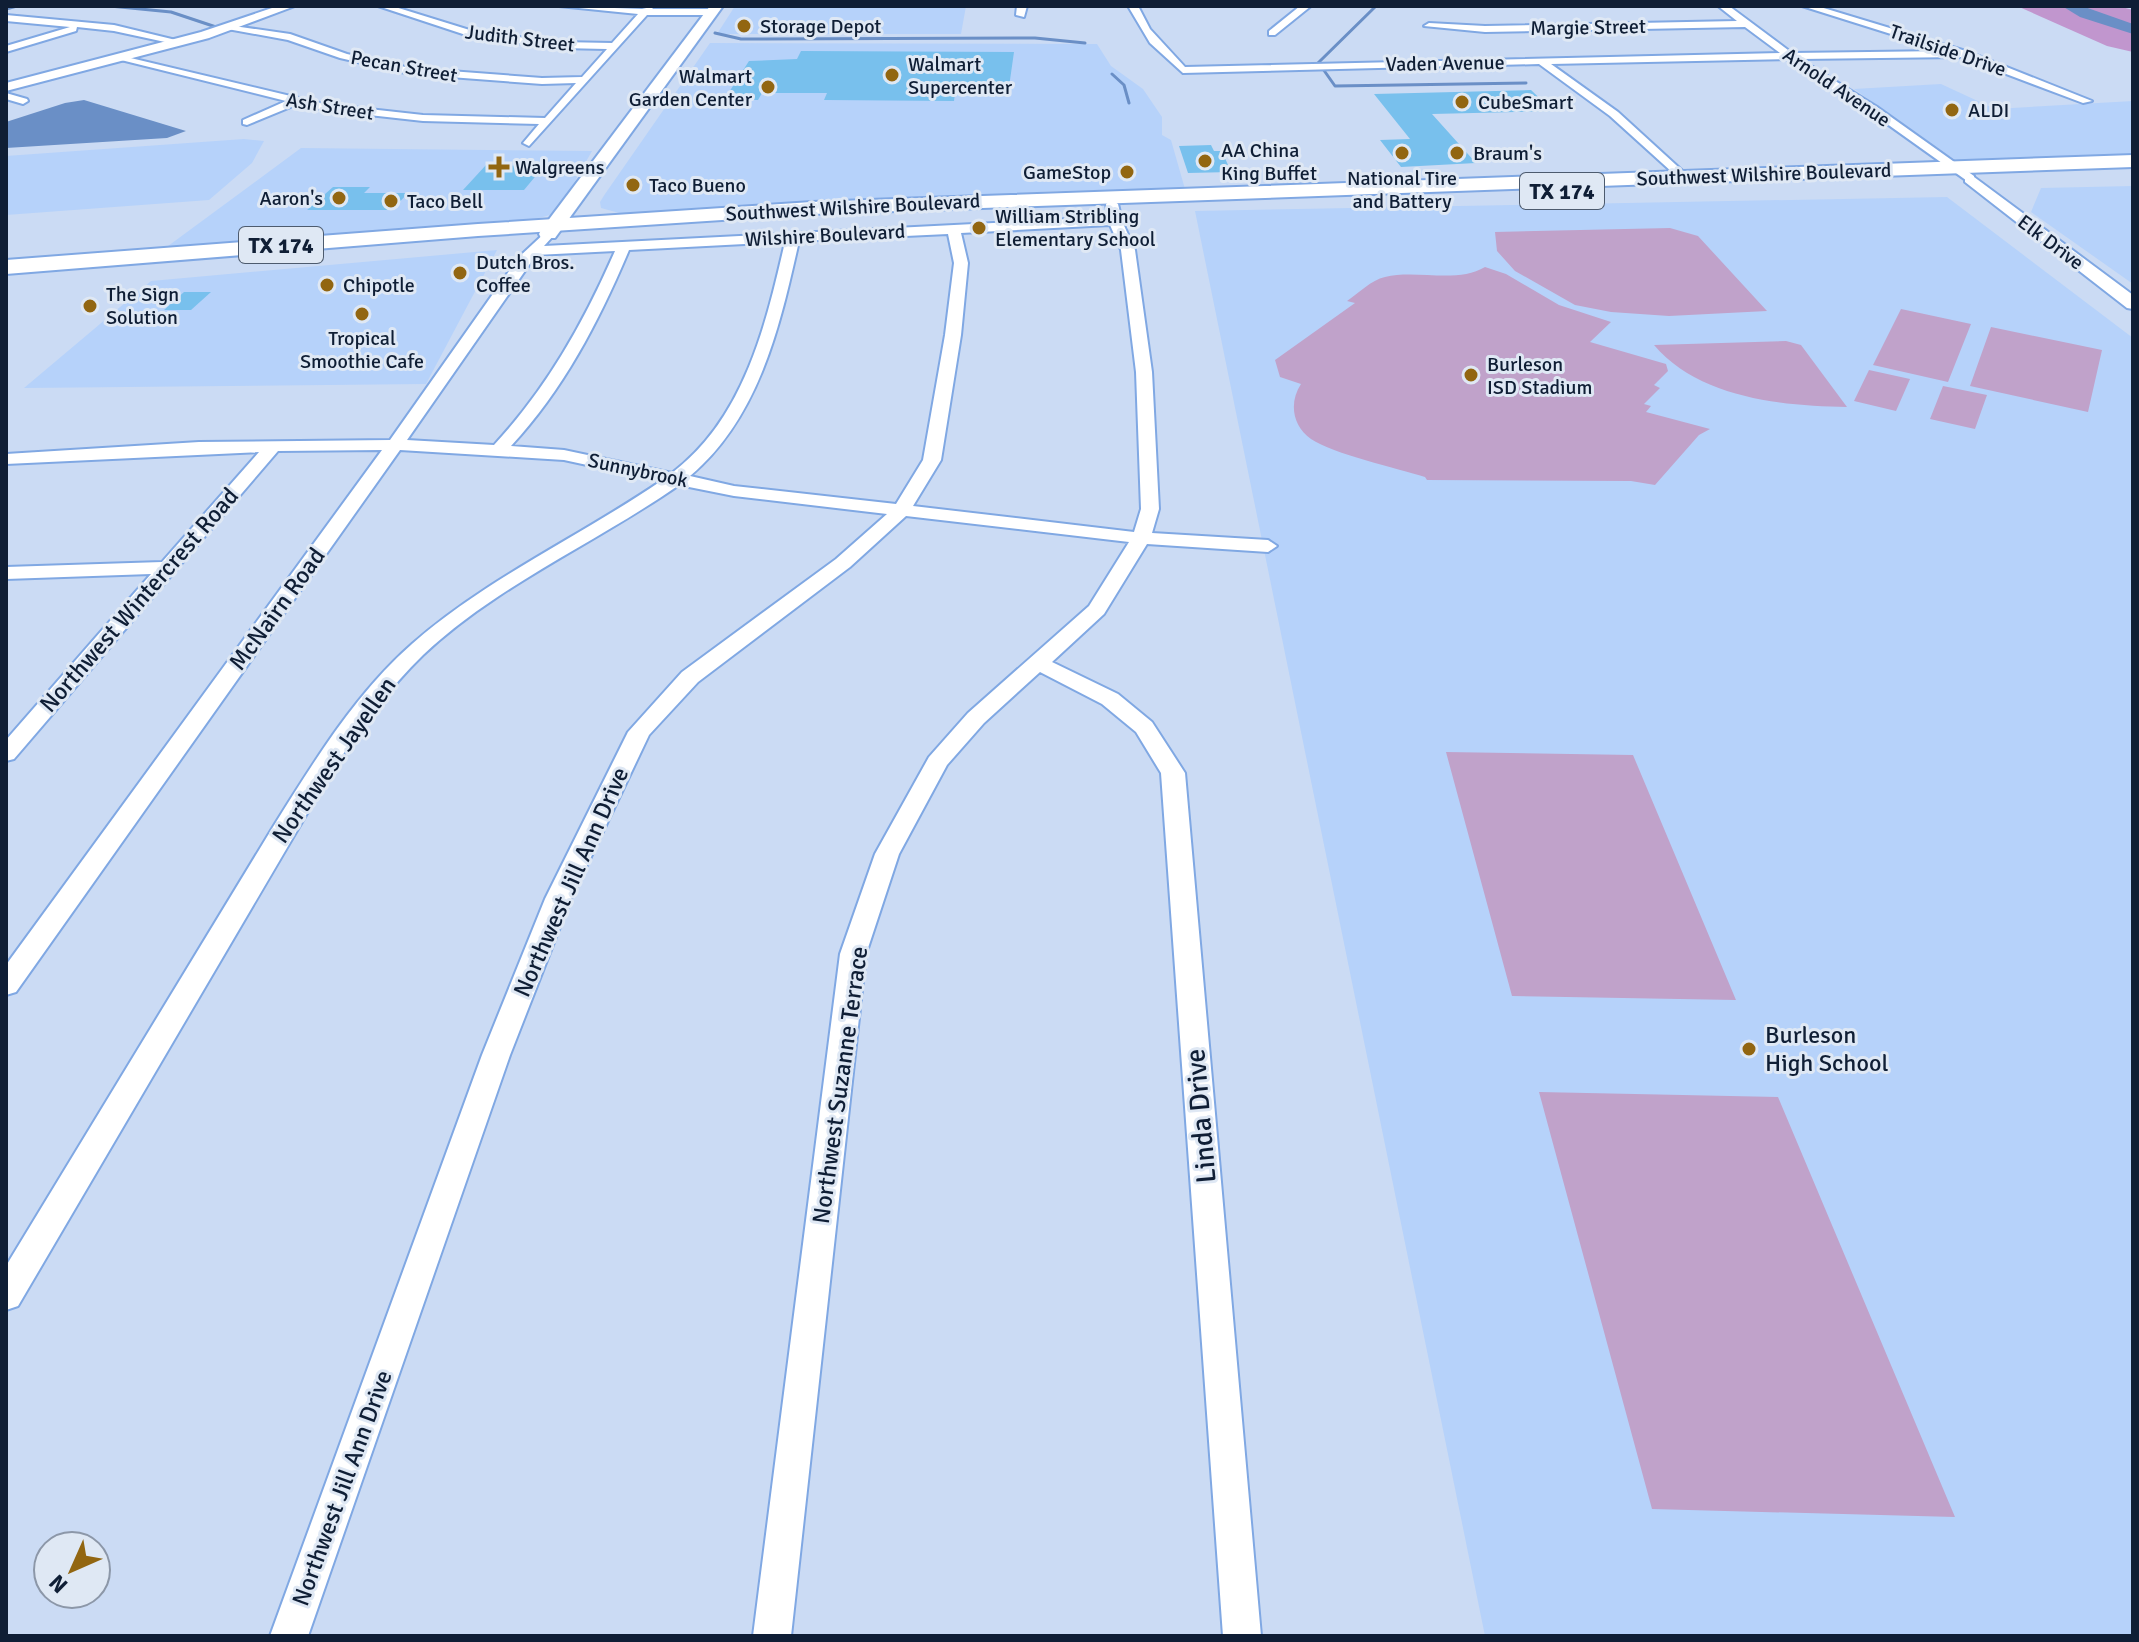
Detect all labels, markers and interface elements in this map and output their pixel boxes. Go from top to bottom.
place label: Storage Depot [760,14,881,39]
street label: Margie Street [1530,14,1646,41]
marker: Storage Depot [735,17,753,35]
street label: Judith Street [464,19,576,58]
street label: Trailside Drive [1886,19,2009,82]
street label: Arnold Avenue [1778,42,1895,133]
street label: Pecan Street [349,45,459,88]
street label: Vaden Avenue [1385,50,1505,77]
place label: Walmart Supercenter [908,52,1013,100]
place label: Walmart Garden Center [629,64,753,112]
marker: Walmart Supercenter [883,66,901,84]
marker: Walmart Garden Center [759,78,777,96]
street label: Ash Street [284,87,376,126]
place label: CubeSmart [1478,90,1573,115]
marker: CubeSmart [1453,93,1471,111]
place label: ALDI [1968,98,2009,123]
marker: ALDI [1943,101,1961,119]
place label: AA China King Buffet [1221,138,1317,186]
place label: Braum's [1473,141,1542,166]
marker: National Tire and Battery [1393,144,1411,162]
marker: Braum's [1448,144,1466,162]
marker: AA China King Buffet [1196,152,1214,170]
place label: Walgreens [515,155,605,180]
marker: Walgreens [490,158,508,176]
street label: Southwest Wilshire Boulevard [1636,158,1892,191]
place label: GameStop [1023,160,1111,185]
marker: GameStop [1118,163,1136,181]
place label: National Tire and Battery [1347,166,1457,214]
place label: Taco Bueno [649,173,746,198]
road number: TX 174 [1520,173,1604,209]
marker: Taco Bueno [624,176,642,194]
place label: Aaron's [259,186,323,211]
street label: Southwest Wilshire Boulevard [725,188,981,227]
marker: Aaron's [330,189,348,207]
place label: Taco Bell [407,189,483,214]
marker: Taco Bell [382,192,400,210]
place label: William Stribling Elementary School [995,204,1156,252]
street label: Elk Drive [2013,209,2089,275]
street label: Wilshire Boulevard [744,219,906,252]
marker: William Stribling Elementary School [970,219,988,237]
road number: TX 174 [239,227,323,263]
place label: Dutch Bros. Coffee [476,250,575,298]
marker: Dutch Bros. Coffee [451,264,469,282]
place label: Chipotle [343,273,415,298]
marker: Chipotle [318,276,336,294]
place label: The Sign Solution [106,282,179,330]
marker: The Sign Solution [81,297,99,315]
marker: Tropical Smoothie Cafe [353,305,371,323]
place label: Tropical Smoothie Cafe [300,326,424,374]
place label: Burleson ISD Stadium [1487,352,1592,400]
marker: Burleson ISD Stadium [1462,366,1480,384]
street label: Sunnybrook [586,448,690,493]
street label: Northwest Wintercrest Road [33,481,245,719]
street label: McNairn Road [222,542,332,676]
street label: Northwest Jayellen [265,671,403,849]
street label: Northwest Jill Ann Drive [507,762,635,1002]
street label: Northwest Suzanne Terrace [806,944,874,1226]
place label: Burleson High School [1765,1020,1888,1078]
marker: Burleson High School [1740,1040,1758,1058]
street label: Linda Drive [1178,1047,1224,1185]
street label: Northwest Jill Ann Drive [285,1366,399,1610]
north arrow [32,1530,112,1610]
text: N [43,1569,73,1599]

